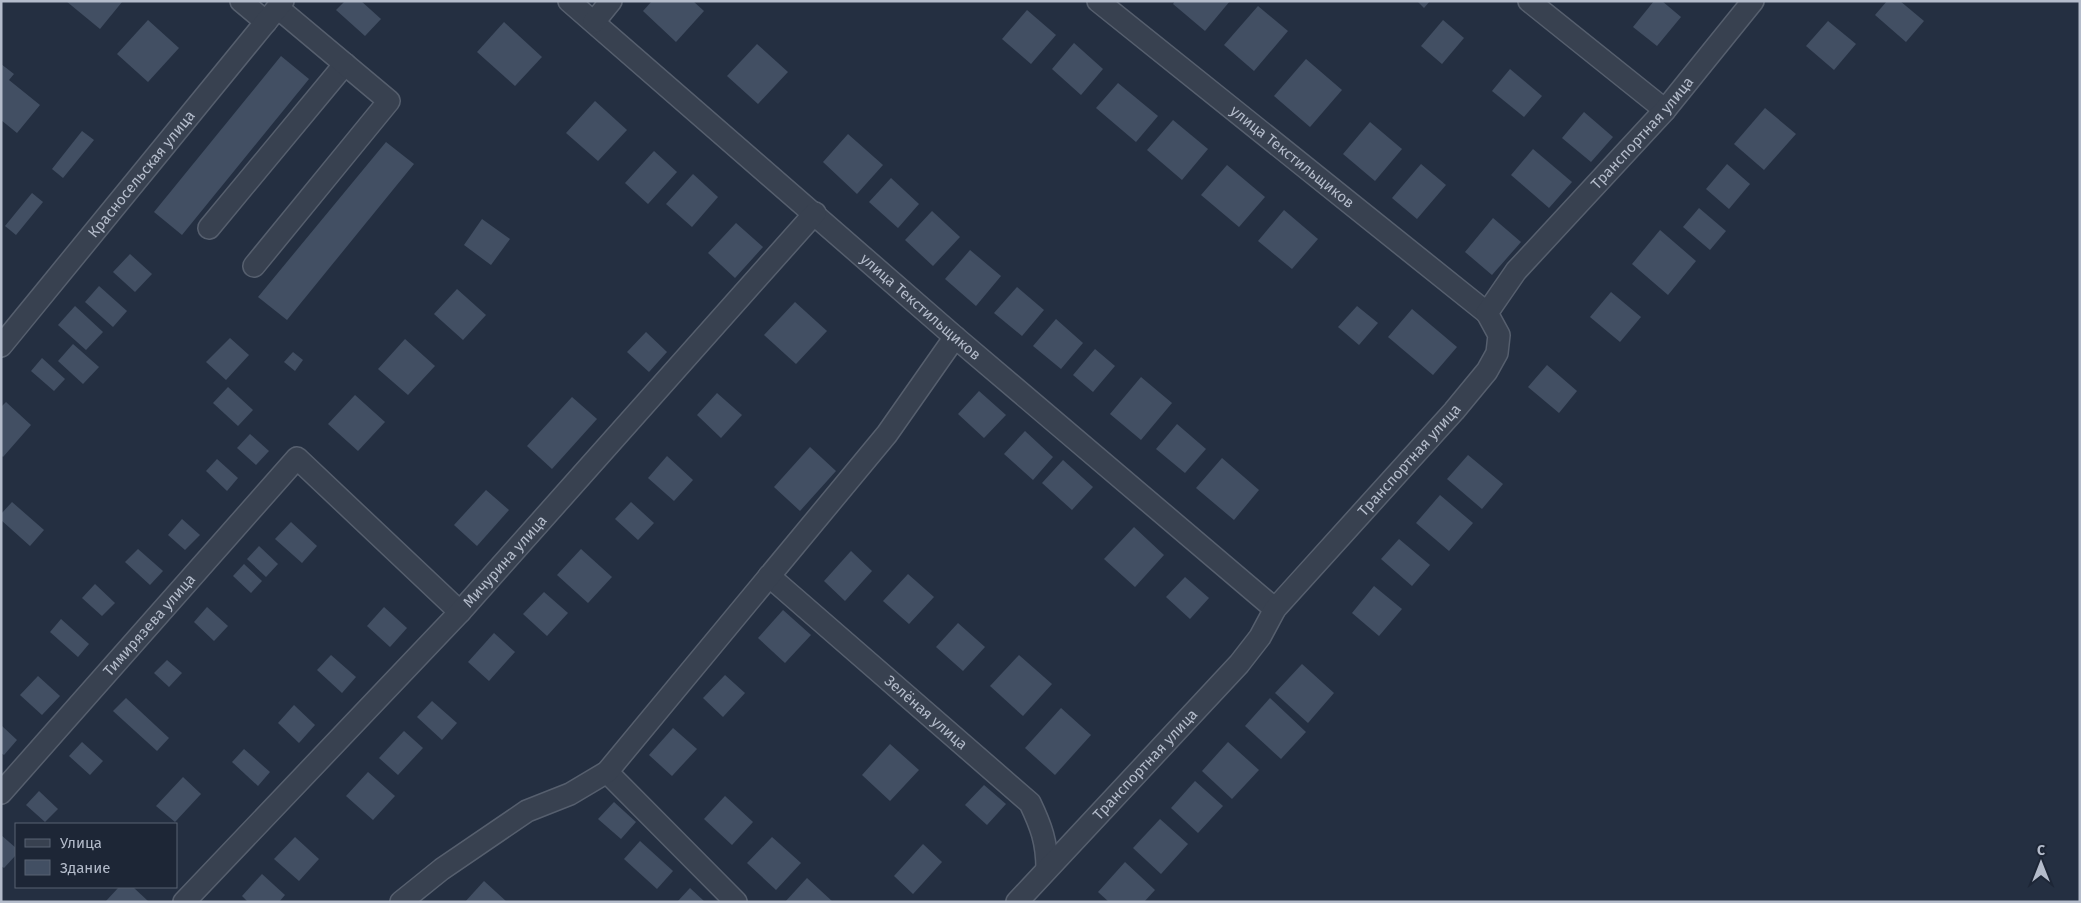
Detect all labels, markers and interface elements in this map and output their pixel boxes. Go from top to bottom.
street label: Транспортная улица [1587,73,1697,193]
street label: улица Текстильщиков [1227,102,1358,212]
street label: Красносельская улица [84,107,199,241]
street label: улица Текстильщиков [857,250,985,364]
street label: Транспортная улица [1354,401,1465,520]
street label: Мичурина улица [459,512,551,611]
street label: Тимирязева улица [99,570,199,680]
street label: Зелёная улица [881,672,971,753]
street label: Транспортная улица [1089,705,1201,824]
legend [15,823,178,888]
text: Улица [60,834,102,852]
north arrow [2016,838,2066,888]
text: С [2037,842,2045,859]
text: Здание [60,859,110,877]

